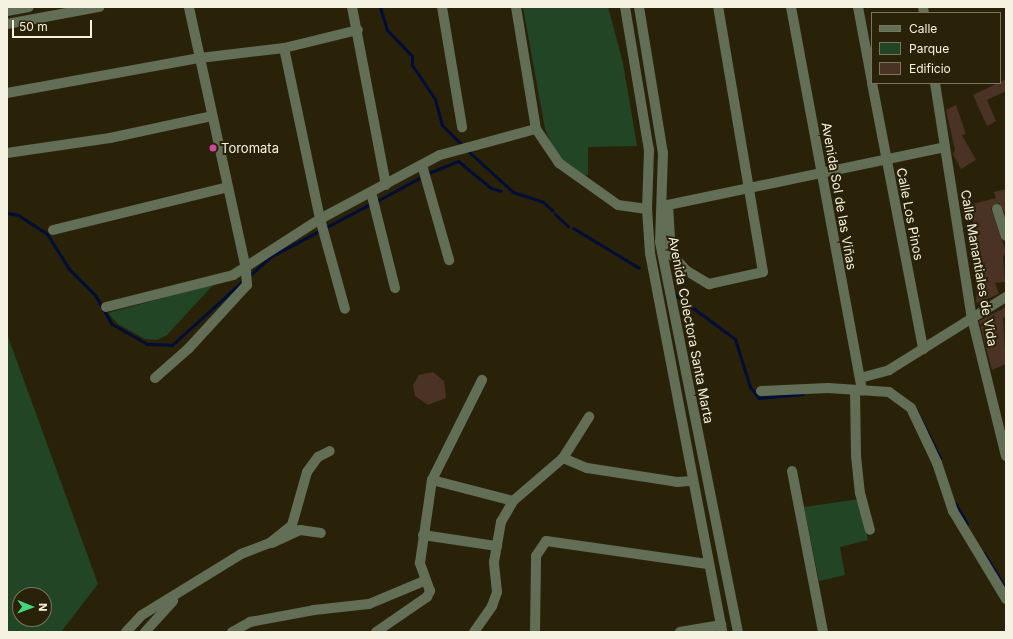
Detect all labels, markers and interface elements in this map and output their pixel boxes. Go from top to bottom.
scale bar [14,12,94,38]
legend [871,12,1001,84]
text: 50 m [19,19,48,34]
text: Calle [909,21,937,36]
text: Parque [909,41,949,56]
text: Edificio [909,61,951,76]
street label: Avenida Sol de las Viñas [818,121,860,271]
place label: Toromata [221,140,279,156]
marker: Toromata [208,143,218,153]
street label: Calle Los Pinos [893,166,927,262]
street label: Calle Manantiales de Vida [958,189,1000,347]
street label: Avenida Colectora Santa Marta [665,235,717,425]
north arrow [12,587,52,627]
text: N [36,603,50,612]

